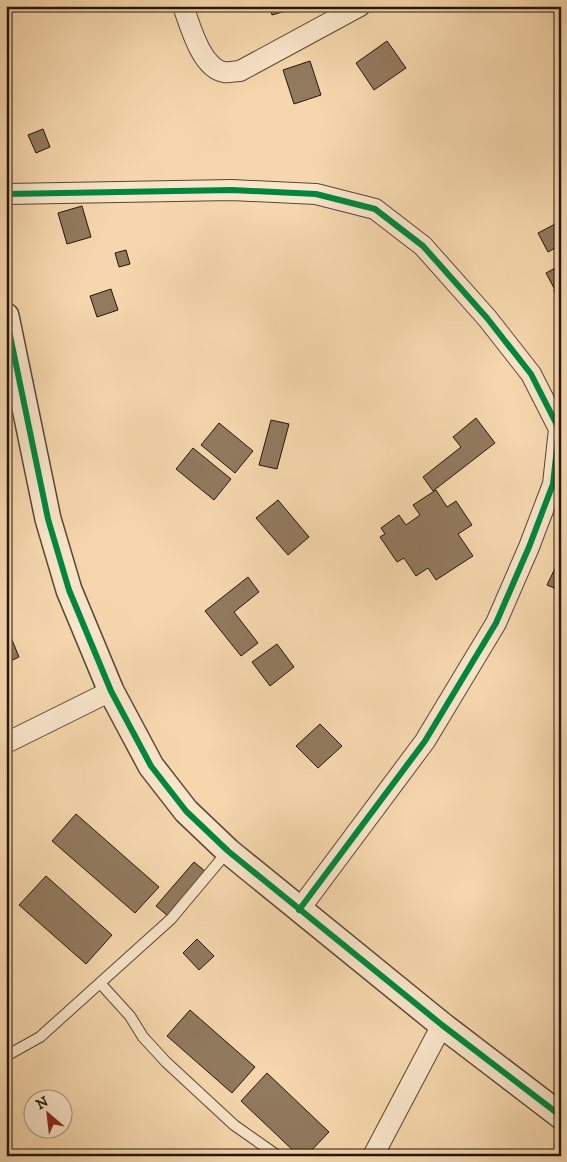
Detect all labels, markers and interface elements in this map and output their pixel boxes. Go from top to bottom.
north arrow [22,1090,72,1140]
text: N [33,1093,52,1114]

